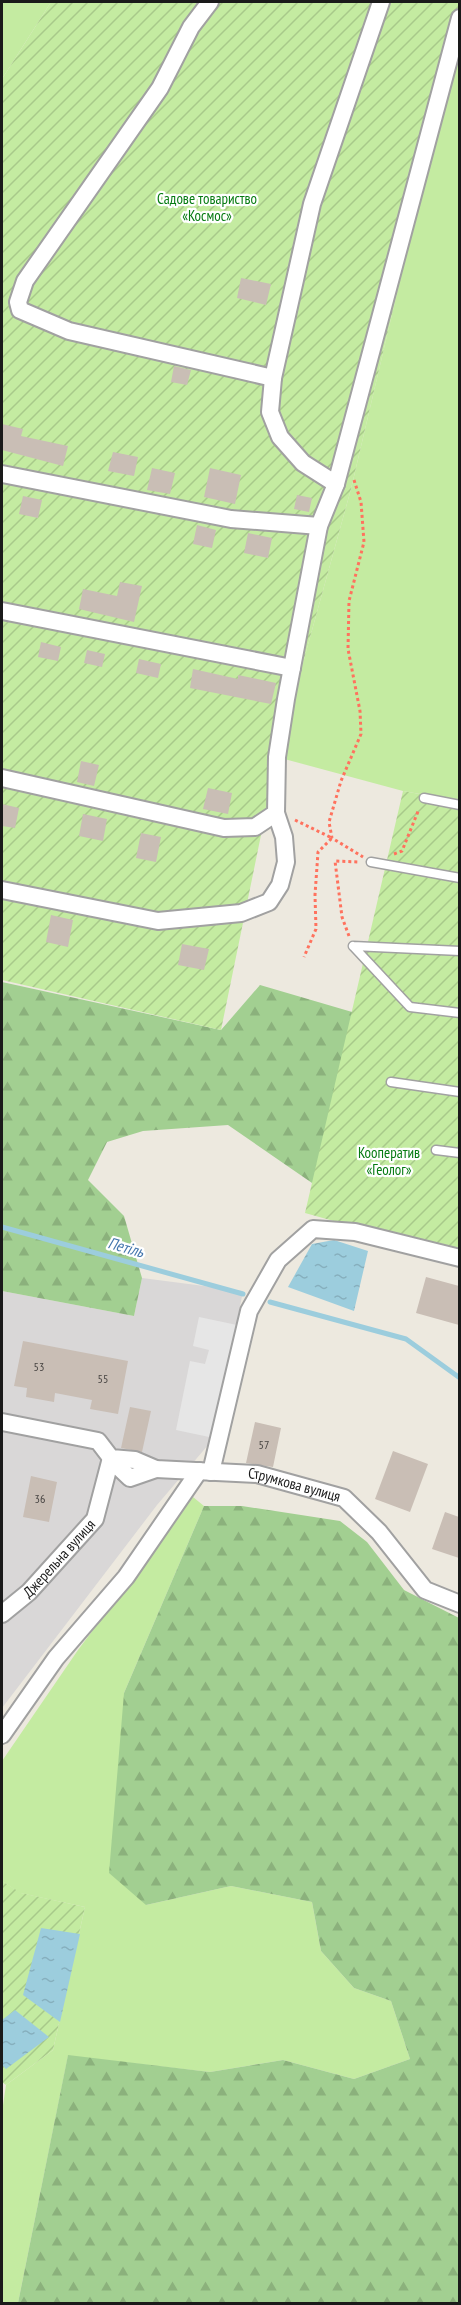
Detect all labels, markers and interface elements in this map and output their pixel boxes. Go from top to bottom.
park label: Садове товариство «Космос» [157,189,257,225]
park label: Кооператив «Геолог» [358,1143,420,1179]
water label: Петіль [106,1232,147,1262]
house number: 53 [34,1359,44,1374]
house number: 55 [98,1371,108,1386]
house number: 57 [259,1437,269,1452]
street label: Струмкова вулиця [248,1464,343,1506]
house number: 36 [35,1491,45,1506]
street label: Джерельна вулиця [19,1515,99,1602]

